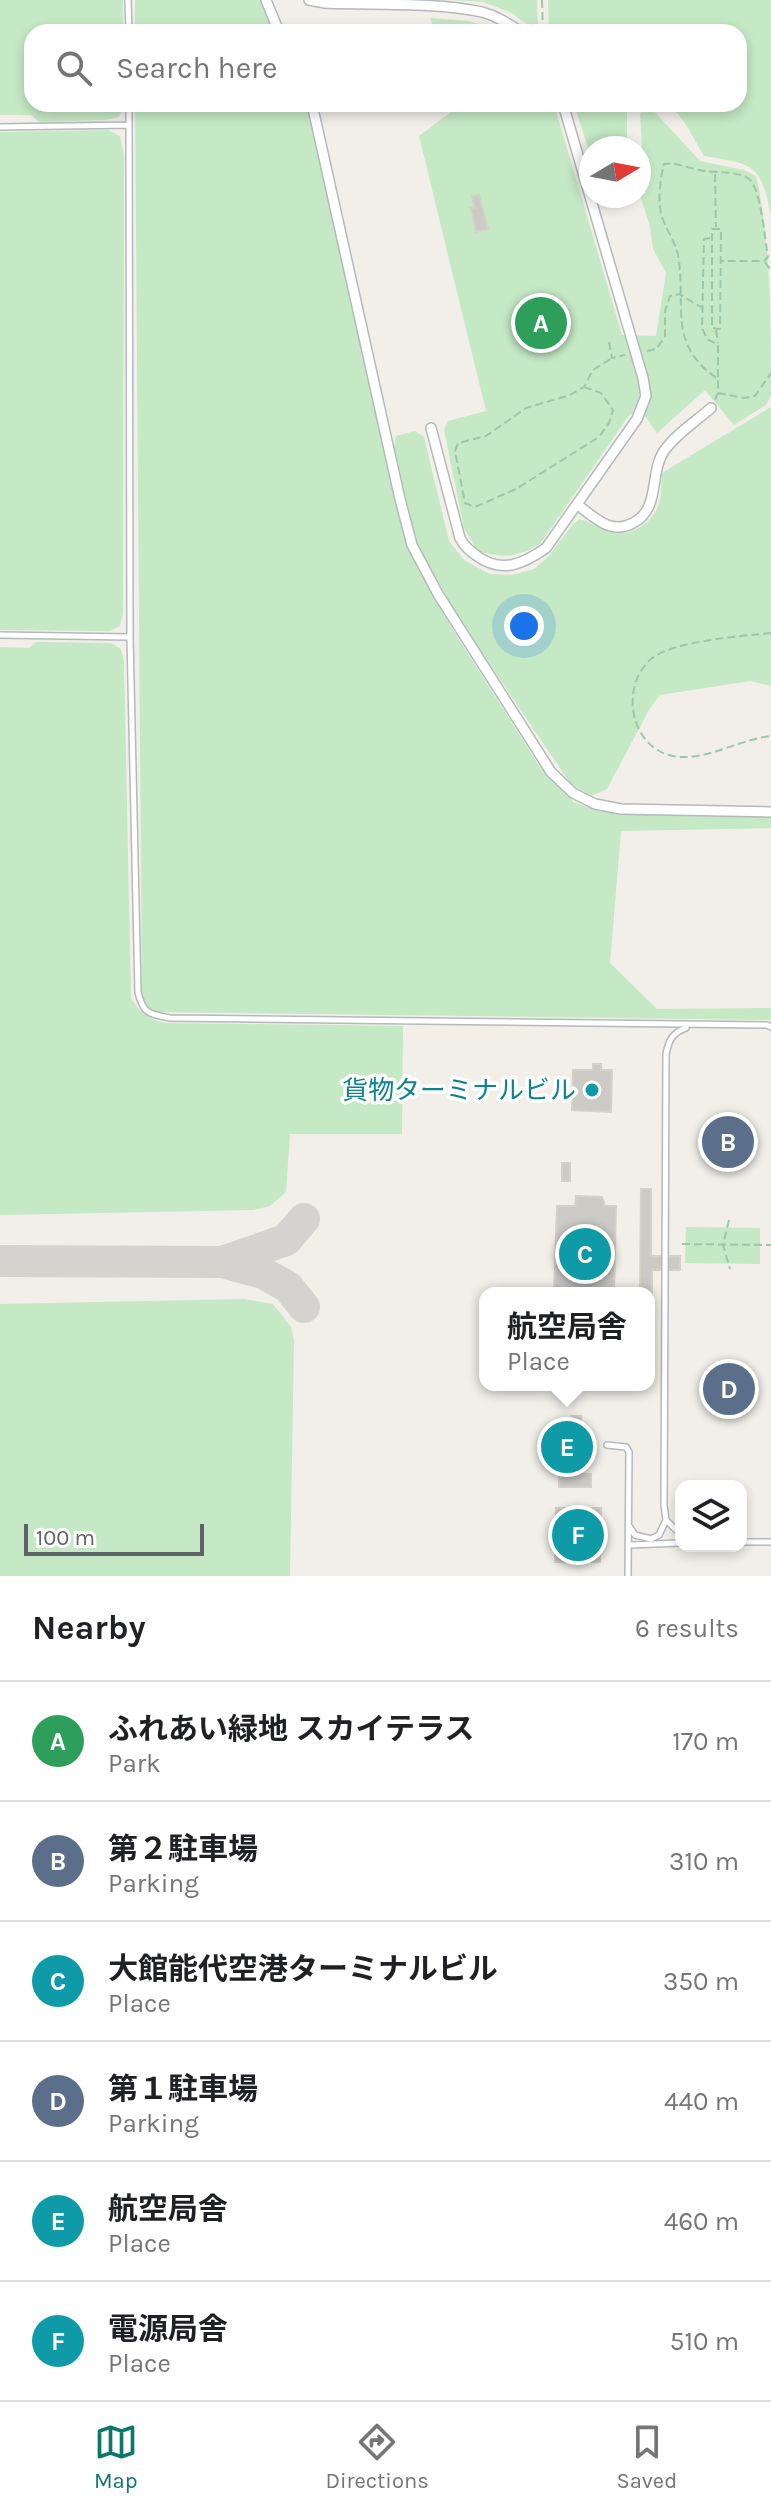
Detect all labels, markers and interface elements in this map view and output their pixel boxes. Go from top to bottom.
search box [24,24,747,112]
icon: search [52,46,96,90]
text: Search here [116,50,277,86]
north arrow [579,136,651,208]
pin: A [515,293,567,353]
your location [504,606,544,646]
place label: 貨物ターミナルビル [342,1075,576,1106]
marker: 貨物ターミナルビル [583,1081,601,1099]
pin: B [702,1112,754,1172]
pin: C [559,1224,611,1284]
popup [479,1287,655,1391]
text: 航空局舎 [507,1309,627,1345]
text: Place [507,1346,570,1377]
pin: D [703,1359,755,1419]
pin: E [541,1417,593,1477]
map controls [675,1480,747,1552]
button: layers [675,1480,747,1552]
pin: F [552,1505,604,1565]
scale bar [24,1520,204,1556]
text: 100 m [36,1525,95,1551]
text: Nearby [32,1608,146,1648]
text: 6 results [635,1613,739,1644]
text: ふれあい緑地 スカイテラス [108,1711,474,1747]
text: A [50,1726,66,1757]
text: 170 m [672,1726,739,1757]
text: Park [108,1748,161,1779]
text: 第２駐車場 [108,1831,258,1867]
text: B [50,1846,66,1877]
text: 310 m [669,1846,739,1877]
text: Parking [108,1868,199,1899]
text: 大館能代空港ターミナルビル [108,1951,498,1987]
text: C [50,1966,66,1997]
text: 350 m [663,1966,739,1997]
text: Place [108,1988,171,2019]
text: 第１駐車場 [108,2071,258,2107]
text: D [49,2086,67,2117]
text: 440 m [664,2086,739,2117]
text: Parking [108,2108,199,2139]
text: 航空局舎 [108,2191,228,2227]
text: E [50,2206,66,2237]
text: 460 m [664,2206,739,2237]
text: Place [108,2228,171,2259]
text: 電源局舎 [108,2311,228,2347]
text: F [51,2326,65,2357]
text: 510 m [670,2326,739,2357]
text: Place [108,2348,171,2379]
tab: Map [94,2420,138,2494]
tab: Directions [325,2420,429,2494]
tab: Saved [616,2420,677,2494]

